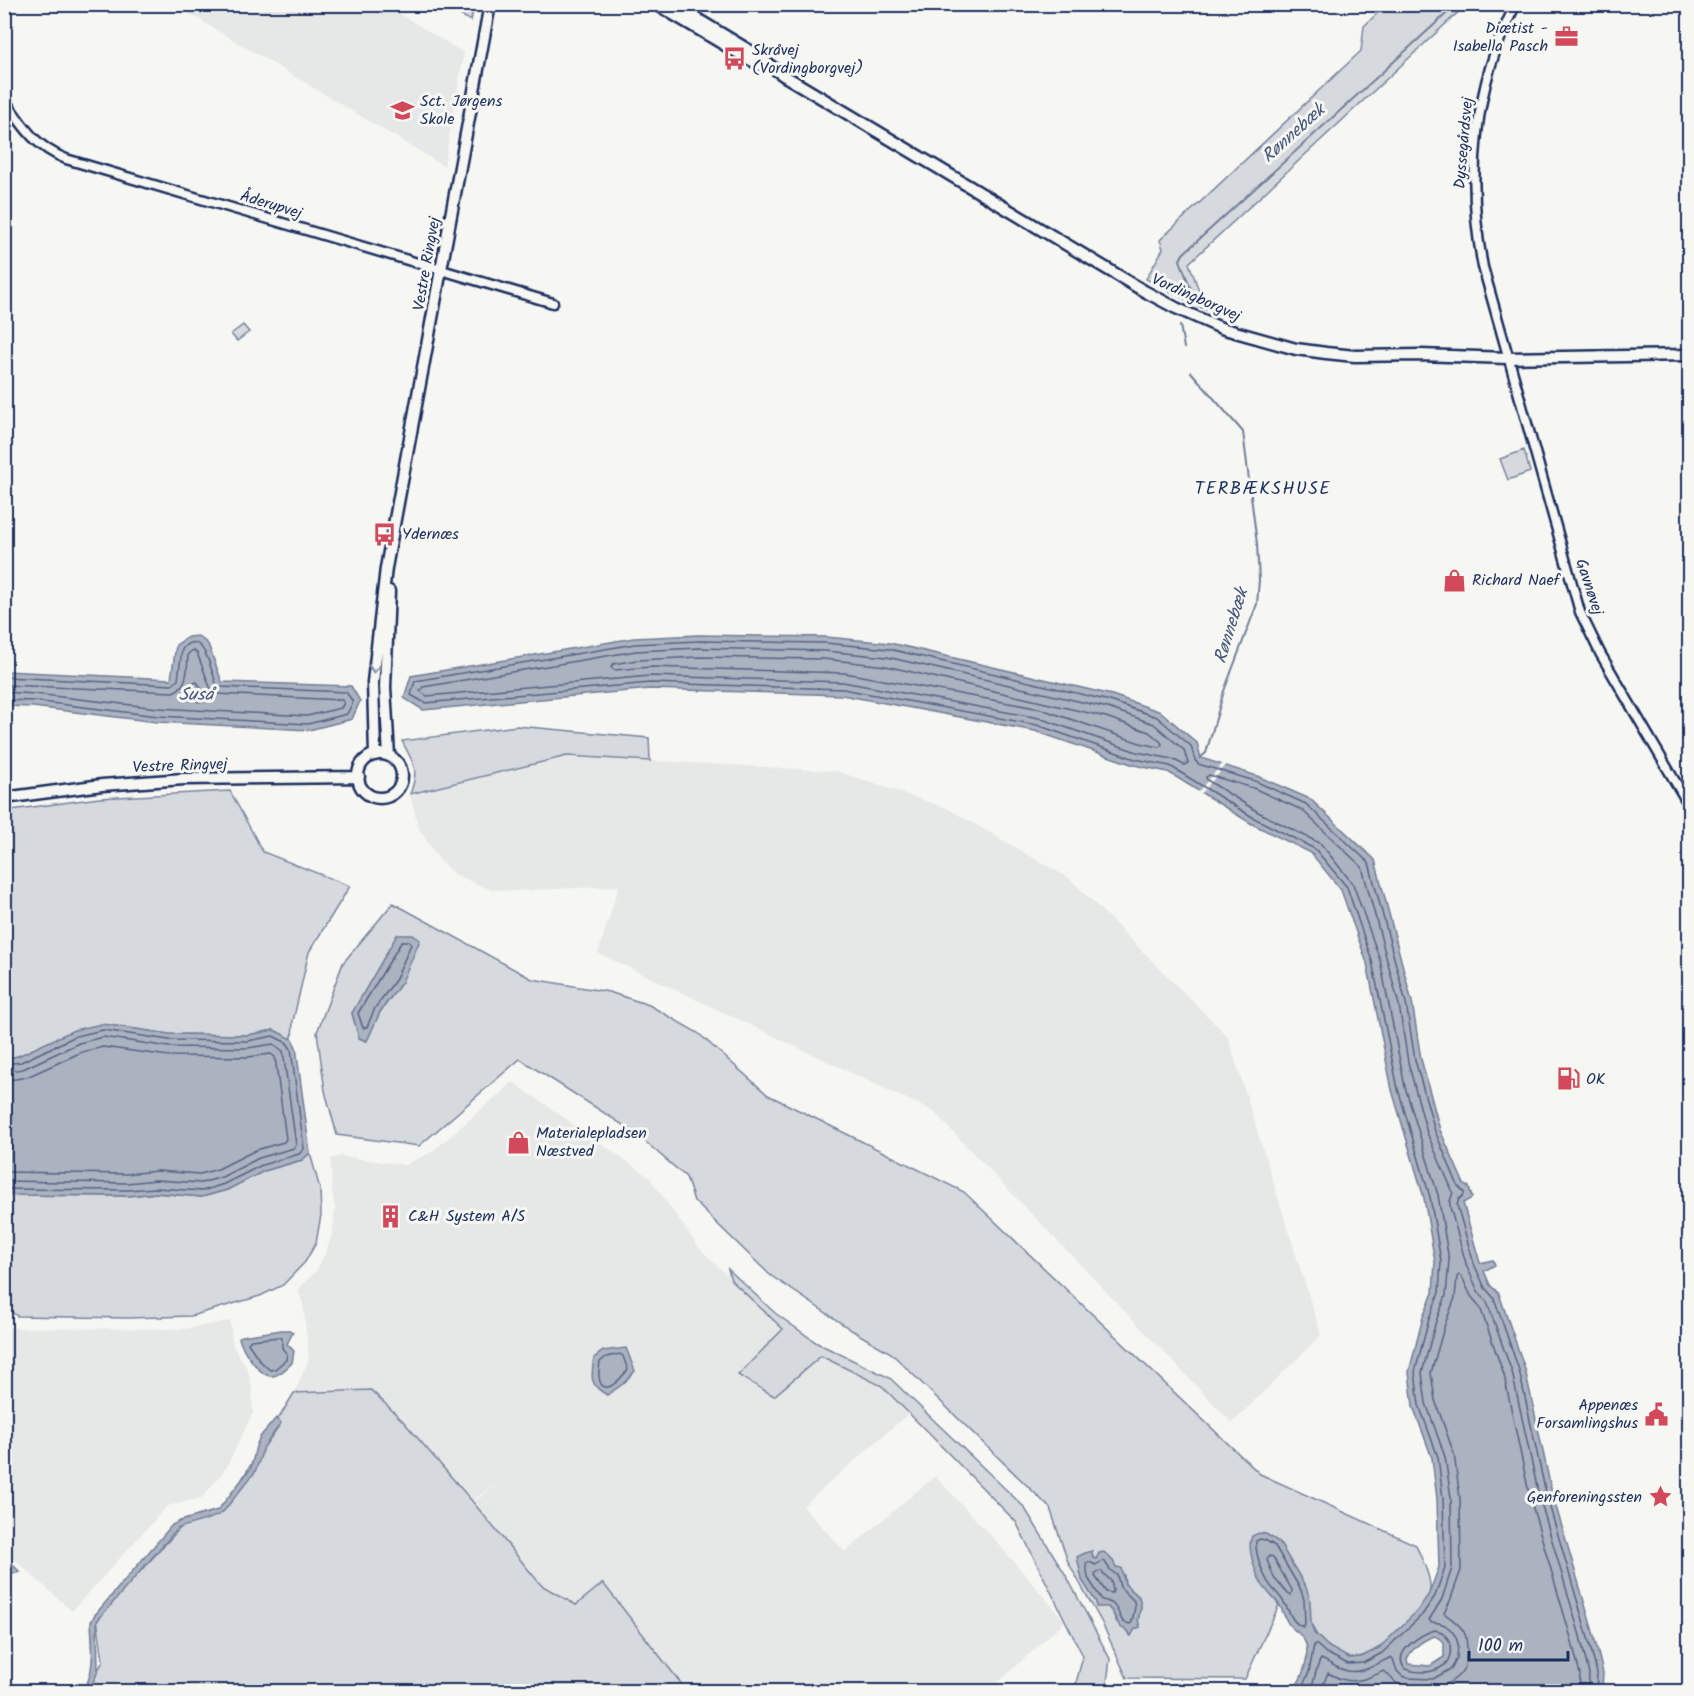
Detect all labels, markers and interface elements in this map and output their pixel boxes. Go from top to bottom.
place label: Diætist - Isabella Pasch [1453,16,1548,59]
office icon: Diætist - Isabella Pasch [1553,24,1579,50]
place label: Skråvej (Vordingborgvej) [752,38,863,81]
bus stop icon: Skråvej (Vordingborgvej) [721,46,747,72]
place label: Sct. Jørgens Skole [420,89,502,132]
street label: Dyssegårdsvej [1448,95,1481,190]
water label: Rønnebæk [1256,96,1334,171]
school or university icon: Sct. Jørgens Skole [389,97,415,123]
street label: Åderupvej [237,184,306,227]
street label: Vestre Ringvej [406,214,448,313]
street label: Vordingborgvej [1147,267,1246,329]
district label: TERBÆKSHUSE [1195,475,1331,504]
bus stop icon: Ydernæs [371,521,397,547]
place label: Ydernæs [402,522,459,547]
street label: Gavnøvej [1568,556,1610,619]
shop icon: Richard Naef [1441,567,1467,593]
place label: Richard Naef [1472,568,1562,593]
water label: Rønnebæk [1207,582,1258,667]
one-way arrow [368,665,381,674]
water label: Suså [179,681,217,710]
street label: Vestre Ringvej [132,752,229,780]
fuel station icon: OK [1555,1066,1581,1092]
place label: OK [1586,1067,1606,1092]
place label: Materialepladsen Næstved [536,1121,647,1164]
shop icon: Materialepladsen Næstved [505,1129,531,1155]
building icon: C&H System A/S [377,1203,403,1229]
place label: C&H System A/S [408,1204,526,1229]
place label: Appenæs Forsamlingshus [1536,1393,1638,1436]
public building icon: Appenæs Forsamlingshus [1643,1401,1669,1427]
place icon: Genforeningssten [1647,1484,1673,1510]
place label: Genforeningssten [1527,1485,1642,1510]
scale bar [1469,1624,1568,1662]
text: 100 m [1478,1632,1523,1661]

